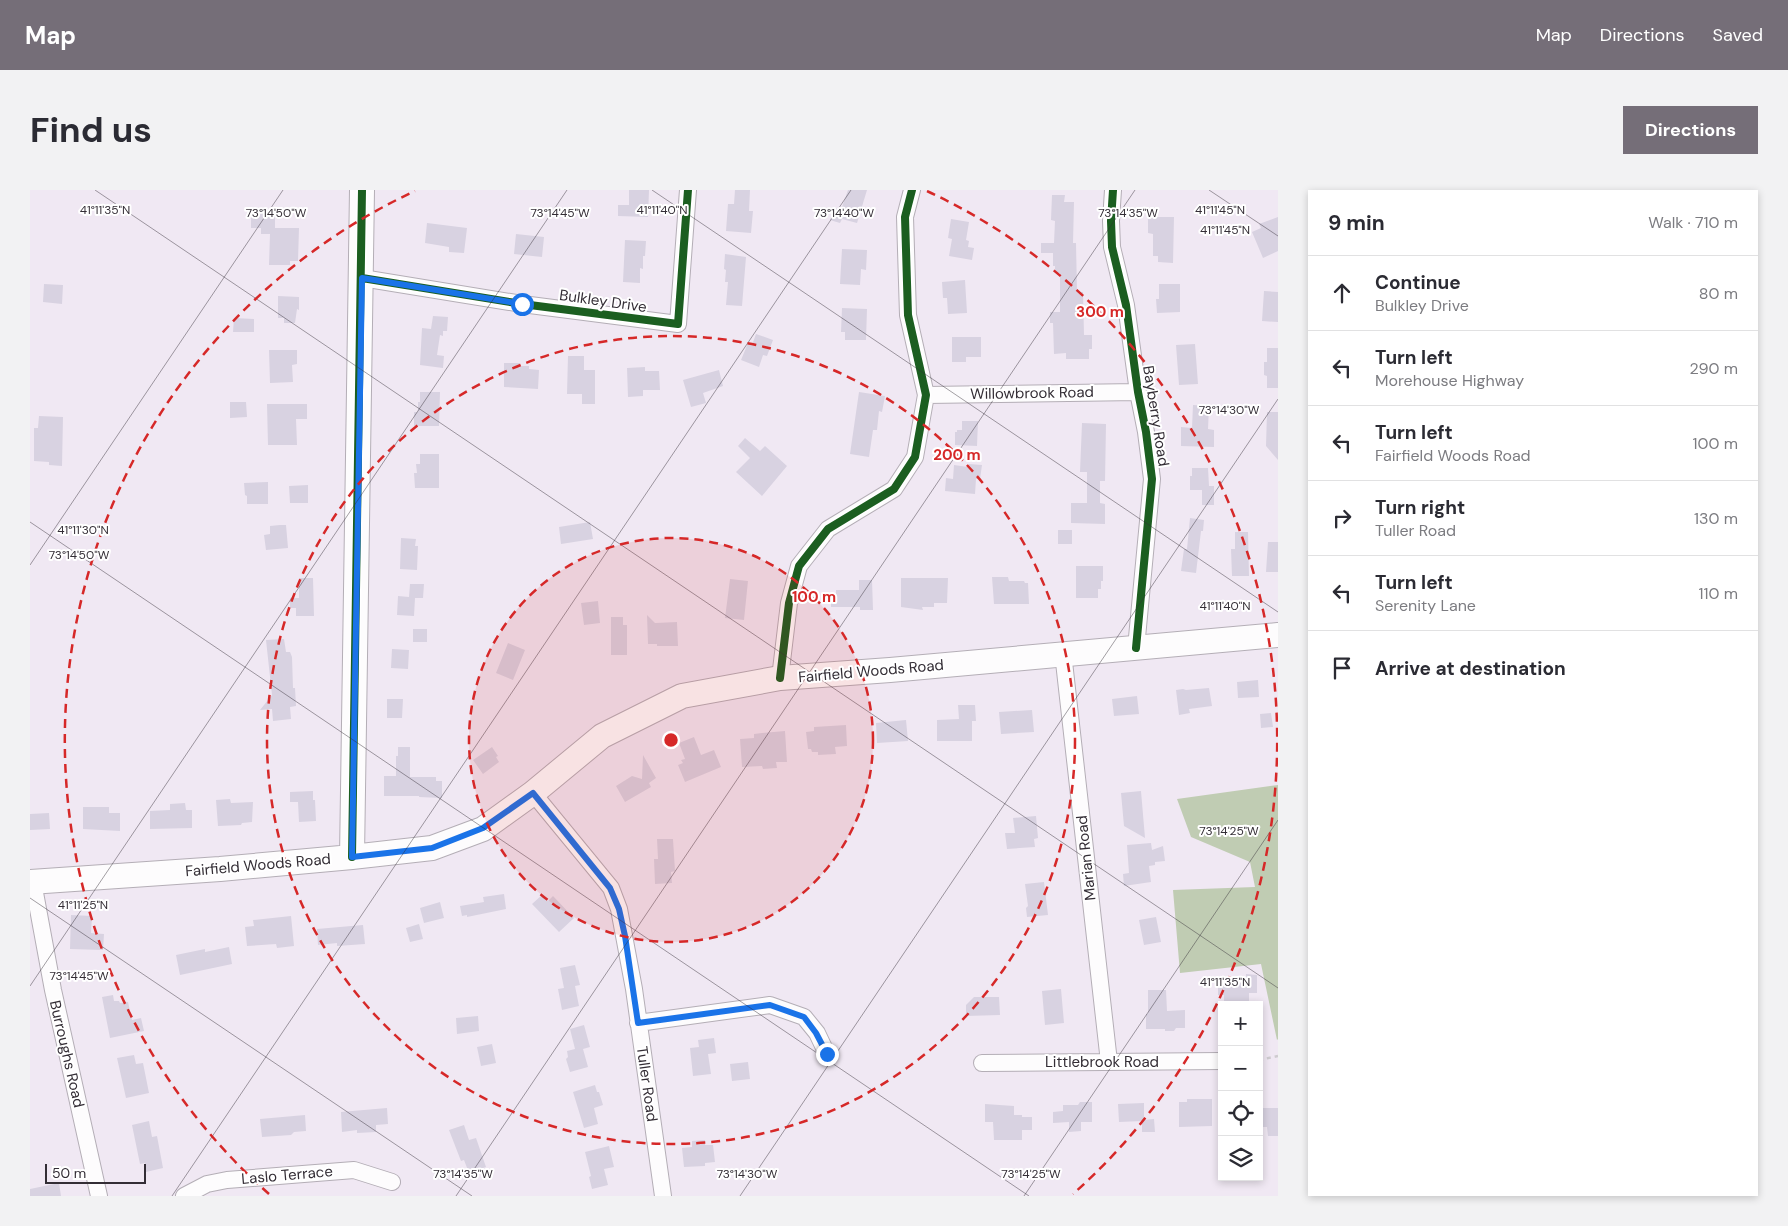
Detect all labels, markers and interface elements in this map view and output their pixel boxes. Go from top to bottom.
text: Map [25,20,76,51]
text: Map [1536,23,1572,47]
text: Directions [1600,23,1685,47]
text: Saved [1713,23,1763,47]
button: Directions [1623,106,1758,154]
text: Find us [30,107,152,153]
text: 41°11'35"N [80,202,130,218]
text: 41°11'40"N [636,202,688,218]
text: 41°11'45"N [1195,202,1245,218]
text: 73°14'50"W [246,205,307,221]
text: 73°14'45"W [530,205,590,221]
text: 73°14'40"W [814,205,874,221]
text: 73°14'35"W [1098,205,1158,221]
text: 9 min [1328,209,1385,237]
text: Walk · 710 m [1648,212,1738,233]
text: 41°11'45"N [1200,222,1250,238]
text: Continue [1375,270,1461,295]
icon: ahead [1328,279,1356,307]
text: 80 m [1699,283,1738,304]
street label: Bulkley Drive [558,285,648,317]
route start [511,293,534,316]
text: Bulkley Drive [1375,295,1469,316]
text: 300 m [1076,302,1124,322]
text: Turn left [1375,345,1453,370]
icon: left [1328,354,1356,382]
text: 290 m [1689,358,1738,379]
street label: Bayberry Road [1138,364,1174,468]
text: Morehouse Highway [1375,370,1524,391]
street label: Willowbrook Road [970,382,1094,404]
text: 73°14'30"W [1199,402,1260,418]
text: Turn left [1375,420,1453,445]
icon: left [1328,429,1356,457]
text: 100 m [1693,433,1738,454]
text: 200 m [933,445,981,465]
text: Fairfield Woods Road [1375,445,1531,466]
text: Turn right [1375,495,1465,520]
icon: right [1328,504,1356,532]
text: 130 m [1694,508,1738,529]
text: Tuller Road [1375,520,1456,541]
text: 41°11'30"N [57,522,109,538]
text: 73°14'50"W [49,547,110,563]
text: Turn left [1375,570,1453,595]
icon: left [1328,579,1356,607]
text: 110 m [1699,583,1738,604]
text: 100 m [792,587,836,607]
text: Serenity Lane [1375,595,1476,616]
text: 41°11'40"N [1199,598,1251,614]
icon: arrive [1328,654,1356,682]
street label: Fairfield Woods Road [797,655,945,687]
text: Arrive at destination [1375,656,1566,681]
centre of rings [662,731,680,749]
street label: Marian Road [1072,814,1100,902]
text: 73°14'25"W [1199,823,1259,839]
street label: Fairfield Woods Road [184,849,332,881]
text: 41°11'25"N [58,897,108,913]
text: 73°14'45"W [49,968,109,984]
text: 41°11'35"N [1200,974,1250,990]
street label: Burroughs Road [45,998,89,1110]
map controls [1218,1001,1263,1181]
button: + [1218,1001,1263,1046]
route end [816,1043,839,1066]
street label: Tuller Road [632,1045,662,1123]
button: − [1218,1046,1263,1091]
street label: Littlebrook Road [1045,1052,1159,1072]
button: locate [1218,1091,1263,1136]
button: layers [1218,1136,1263,1181]
scale bar [45,1161,146,1184]
street label: Laslo Terrace [240,1161,334,1189]
text: 50 m [52,1164,86,1182]
text: 73°14'35"W [433,1166,493,1182]
text: 73°14'30"W [717,1166,778,1182]
text: 73°14'25"W [1001,1166,1061,1182]

